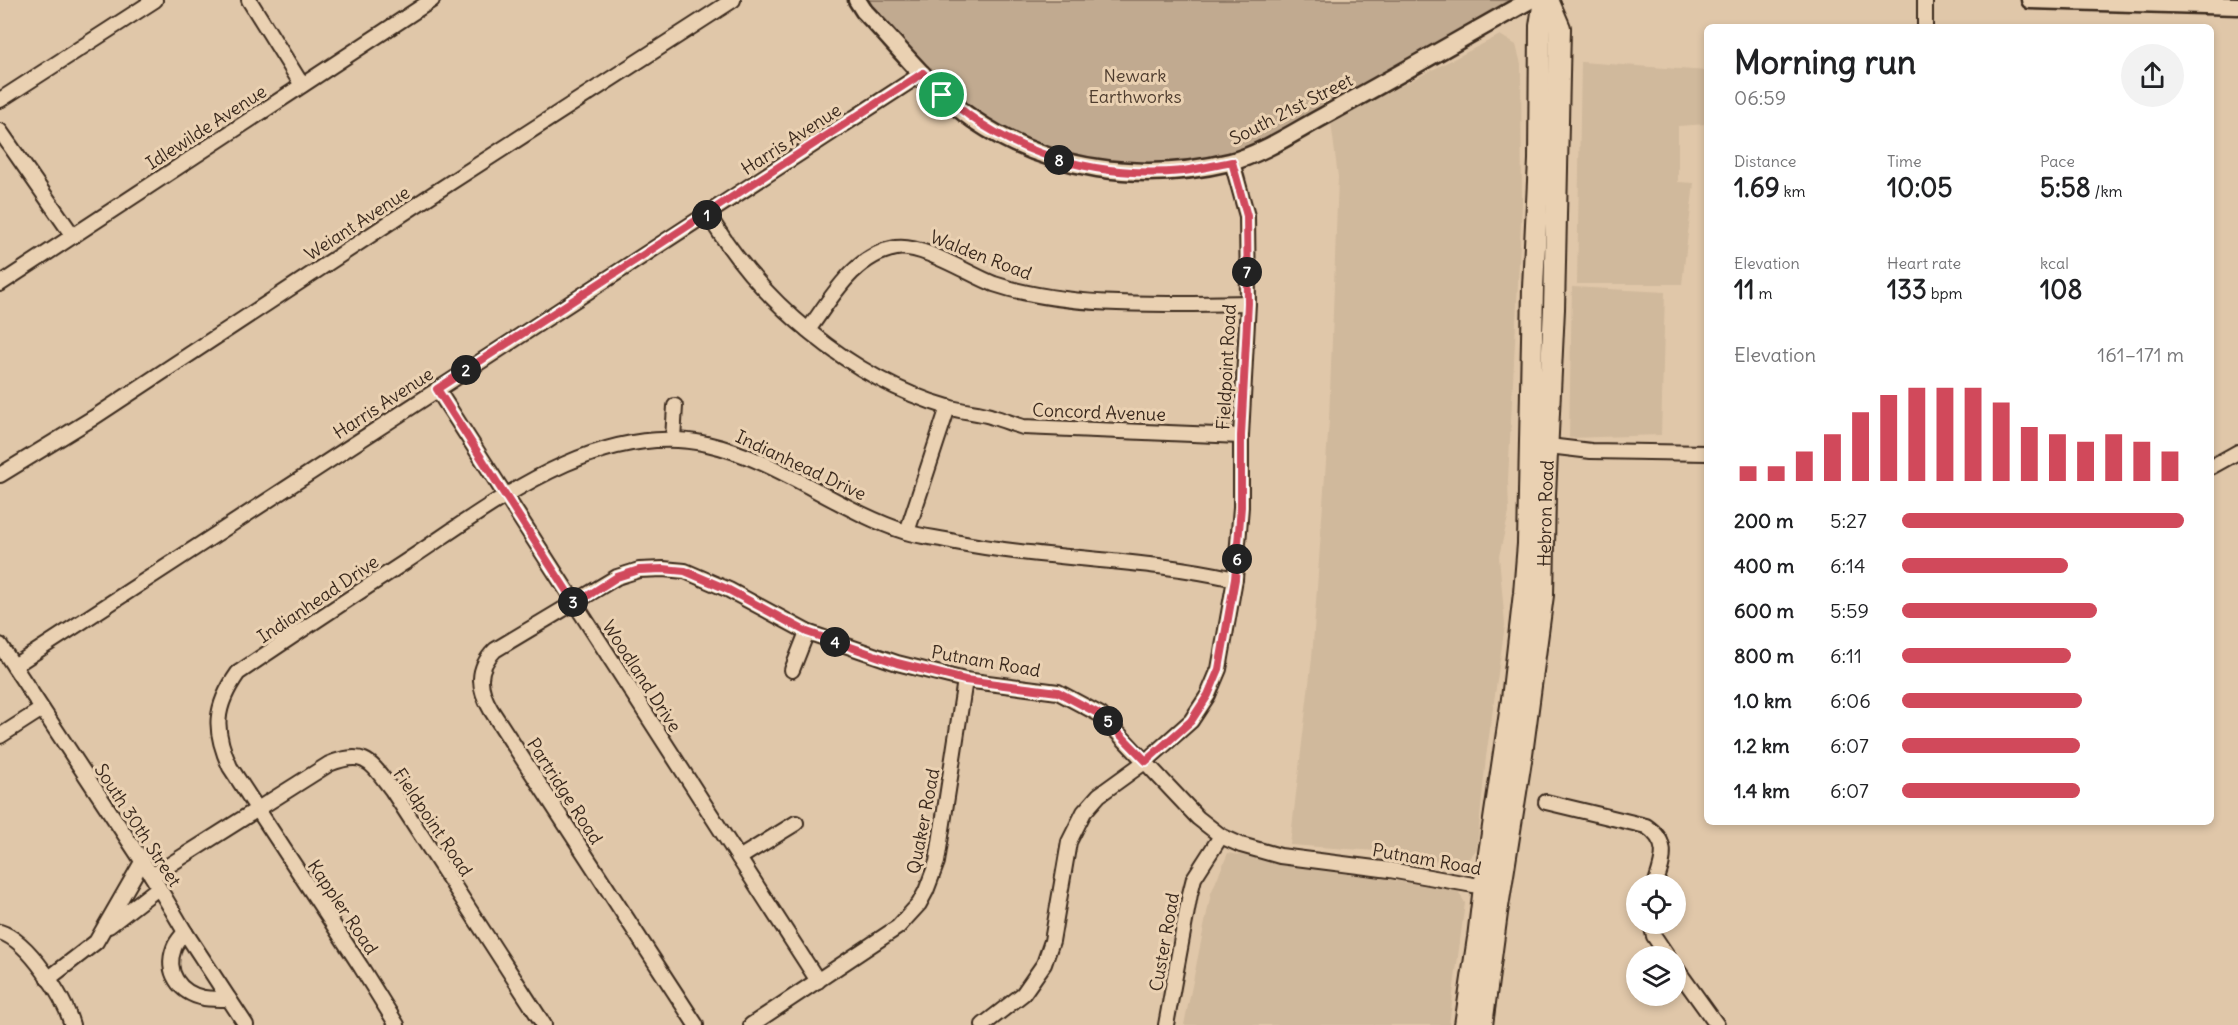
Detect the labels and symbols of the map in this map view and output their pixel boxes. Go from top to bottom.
park label: Newark Earthworks [1088,64,1182,108]
street label: South 21st Street [1226,68,1356,150]
pin [916,69,967,120]
street label: Idlewilde Avenue [142,80,270,174]
street label: Harris Avenue [737,98,845,180]
pin: 8 [1044,145,1074,175]
street label: Weiant Avenue [300,180,414,266]
pin: 1 [692,200,722,230]
street label: Walden Road [927,225,1036,285]
pin: 7 [1232,257,1262,287]
street label: Fieldpoint Road [1211,303,1241,430]
pin: 2 [451,355,481,385]
street label: Harris Avenue [329,362,437,444]
street label: Concord Avenue [1032,398,1166,426]
street label: Indianhead Drive [732,425,870,505]
street label: Hebron Road [1532,459,1558,567]
pin: 6 [1222,544,1252,574]
street label: Indianhead Drive [253,550,383,648]
pin: 3 [558,587,588,617]
street label: Woodland Drive [597,616,687,736]
pin: 4 [820,627,850,657]
street label: Putnam Road [930,640,1043,682]
pin: 5 [1093,706,1123,736]
street label: Partridge Road [522,733,608,849]
street label: South 30th Street [90,759,186,891]
street label: Fieldpoint Road [388,763,478,881]
street label: Quaker Road [902,766,945,876]
street label: Putnam Road [1371,838,1484,880]
street label: Kappler Road [303,855,383,959]
street label: Custer Road [1144,891,1184,993]

